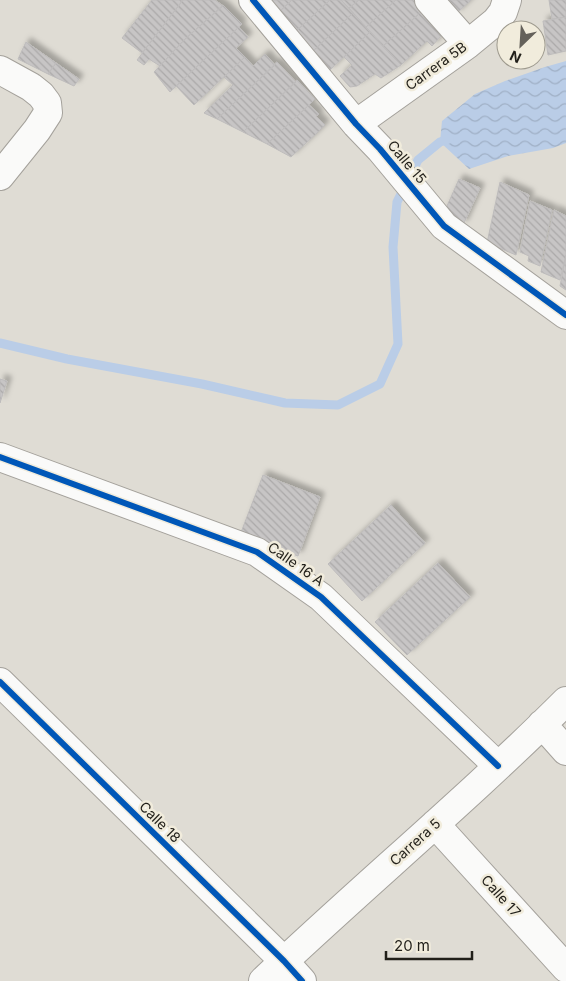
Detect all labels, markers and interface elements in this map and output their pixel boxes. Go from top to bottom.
north arrow [496,20,546,70]
street label: Carrera 5B [402,38,470,93]
text: N [507,47,524,67]
street label: Calle 15 [384,137,430,187]
street label: Calle 16 A [265,538,328,589]
street label: Calle 18 [136,797,185,846]
street label: Carrera 5 [386,814,444,869]
street label: Calle 17 [478,871,525,920]
scale bar [386,928,472,960]
text: 20 m [394,936,430,955]

